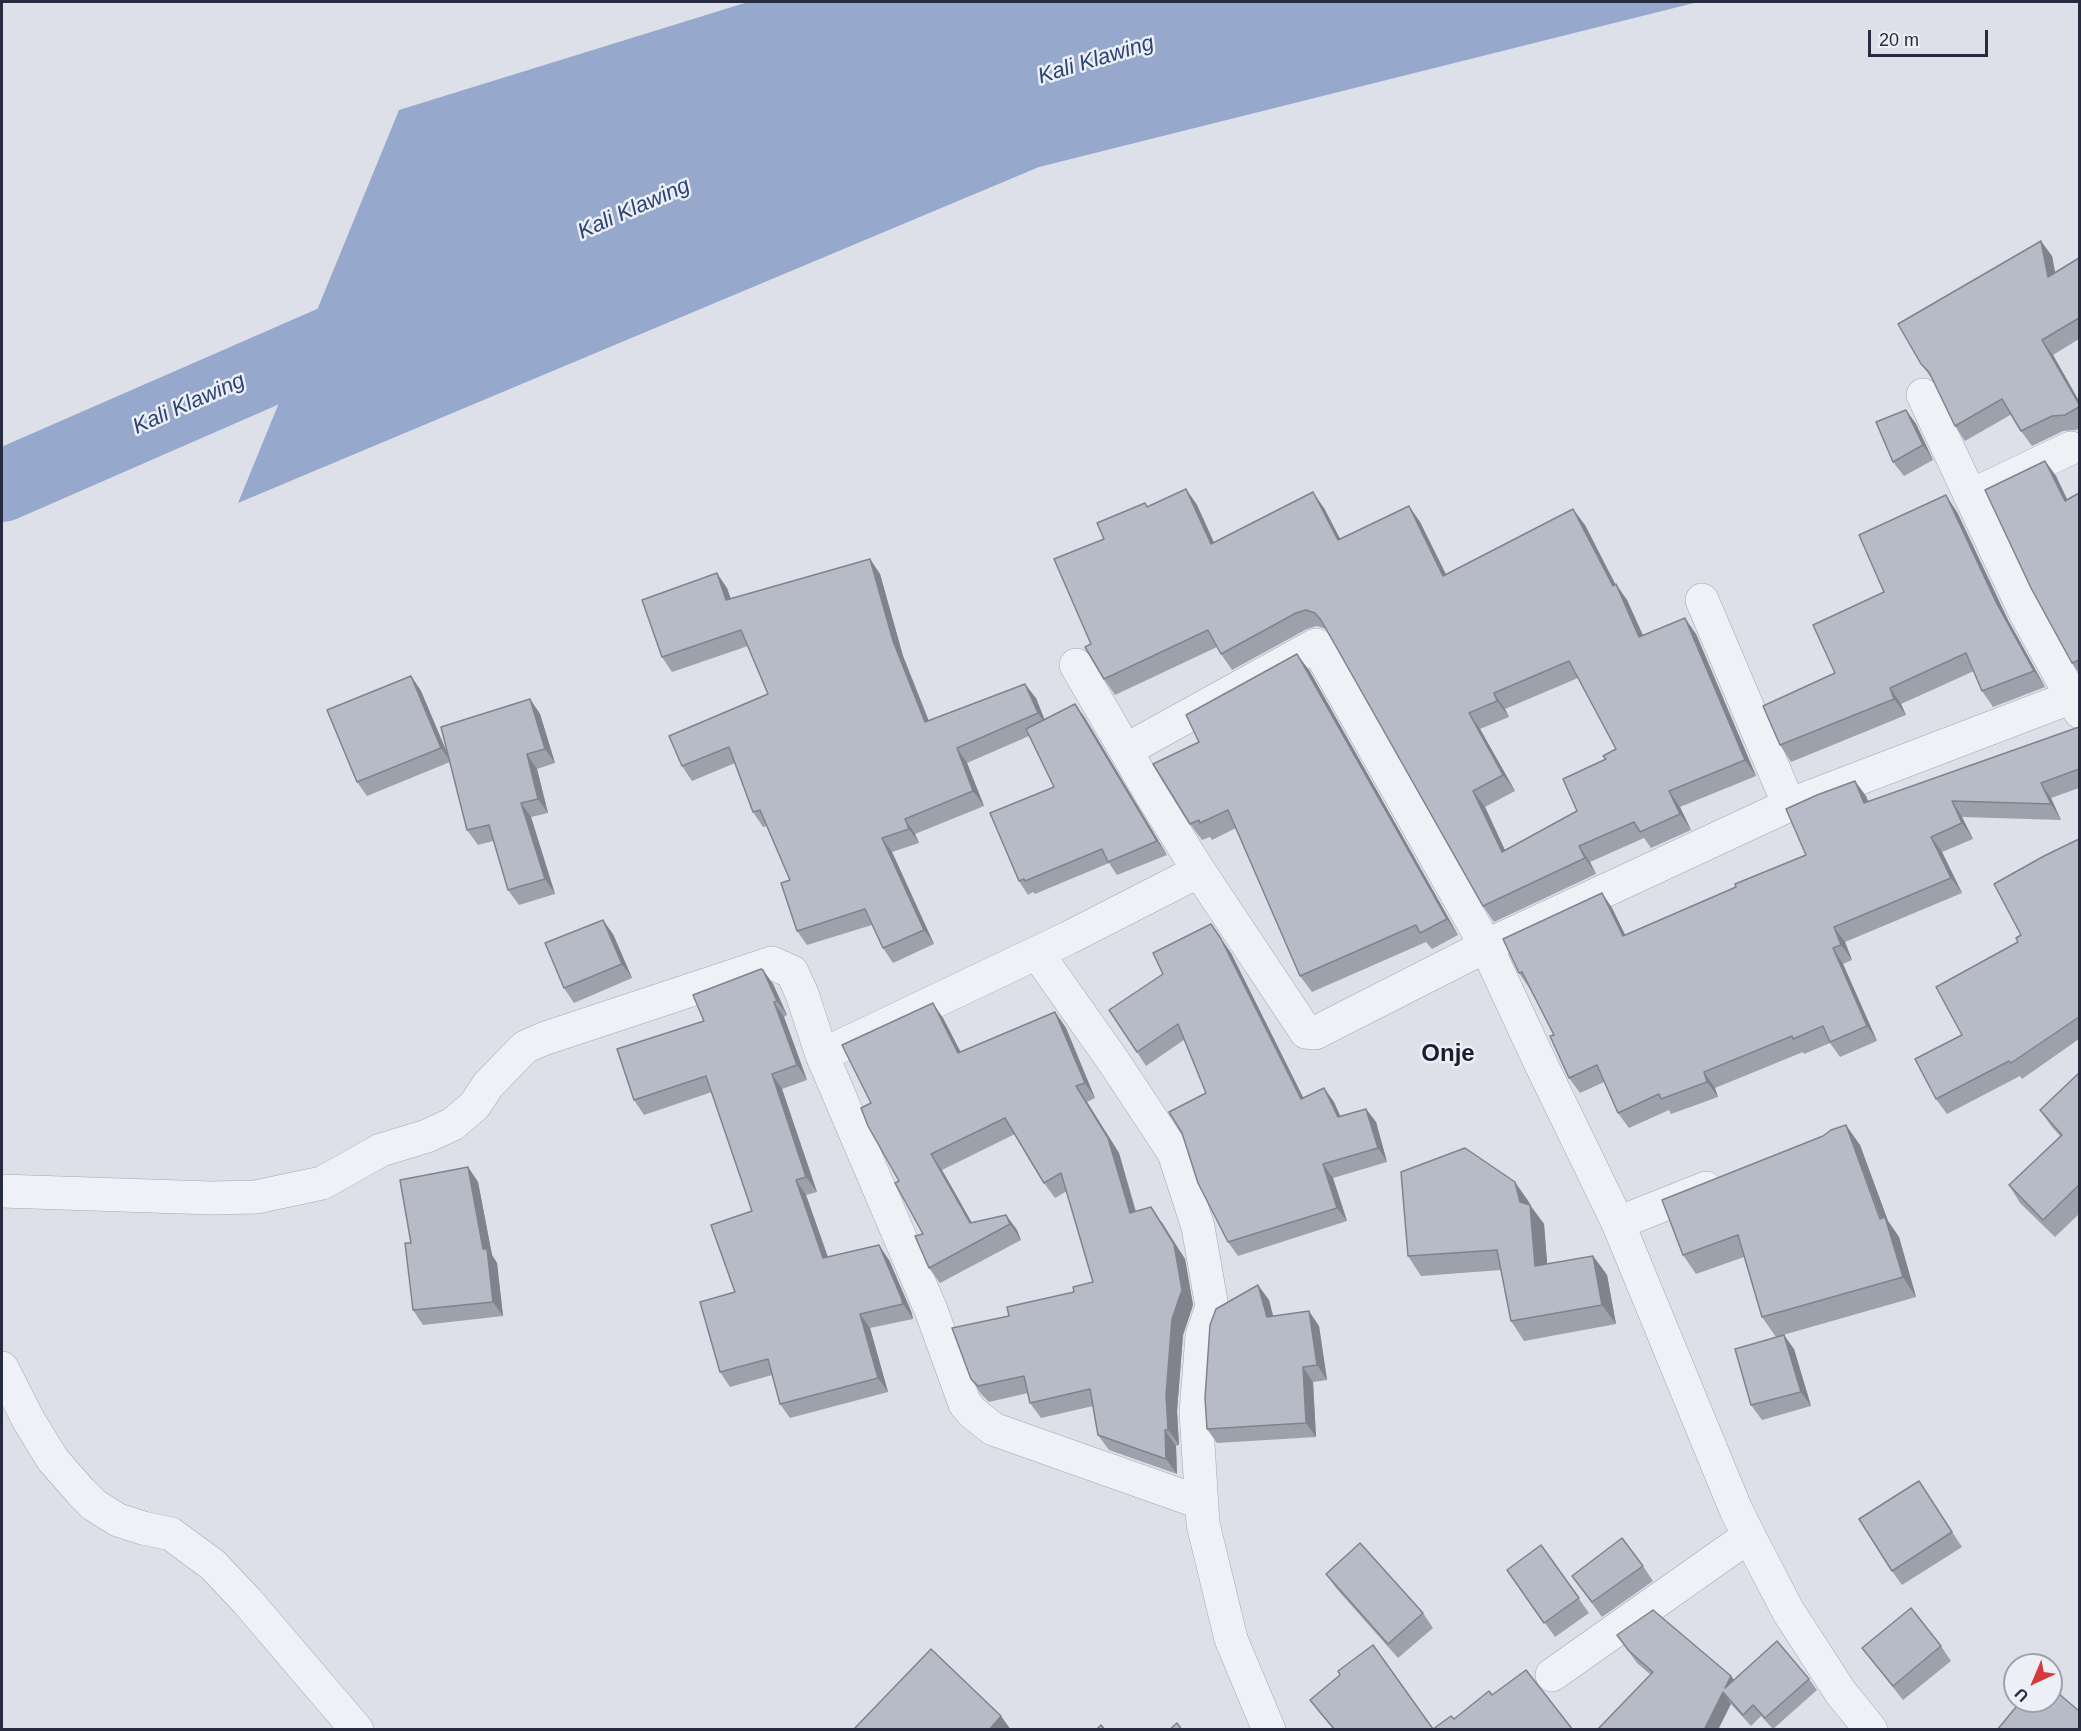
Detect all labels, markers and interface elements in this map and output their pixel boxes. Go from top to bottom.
scale bar [1871,18,1991,56]
water label: Kali Klawing [1035,30,1157,90]
text: 20 m [1879,30,1919,50]
water label: Kali Klawing [574,173,694,245]
water label: Kali Klawing [129,368,249,440]
district label: Onje [1421,1040,1475,1068]
north arrow [2003,1653,2063,1713]
text: U [2011,1685,2032,1705]

